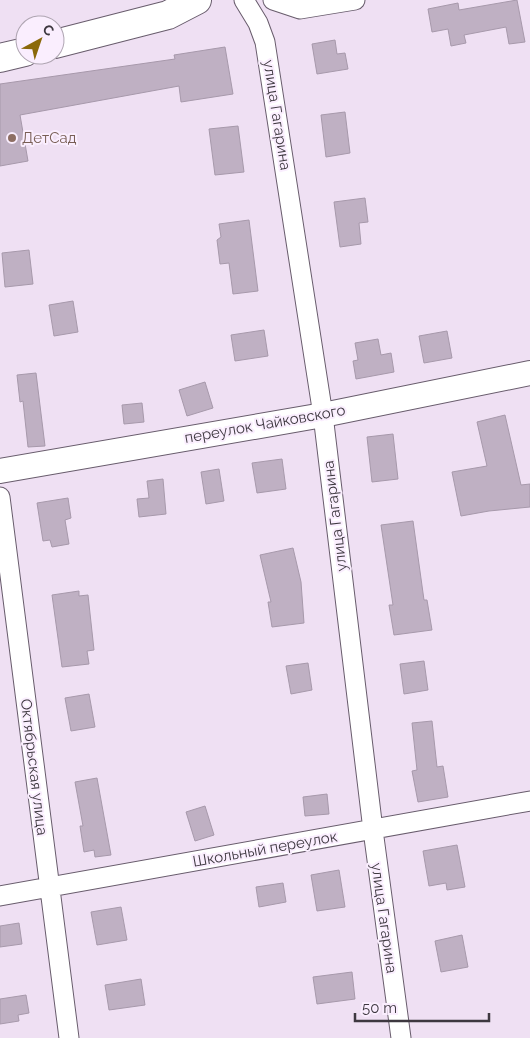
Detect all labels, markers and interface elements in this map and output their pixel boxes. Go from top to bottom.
north arrow [15,15,65,65]
text: С [40,21,57,40]
street label: улица Гагарина [259,59,295,171]
place label: ДетСад [22,129,77,147]
marker: ДетСад [6,132,18,144]
street label: переулок Чайковского [183,401,347,447]
street label: улица Гагарина [319,460,351,572]
street label: Октябрьская улица [17,698,51,836]
street label: Школьный переулок [191,827,339,871]
street label: улица Гагарина [367,862,401,974]
scale bar [355,990,489,1022]
text: 50 m [362,999,397,1017]

